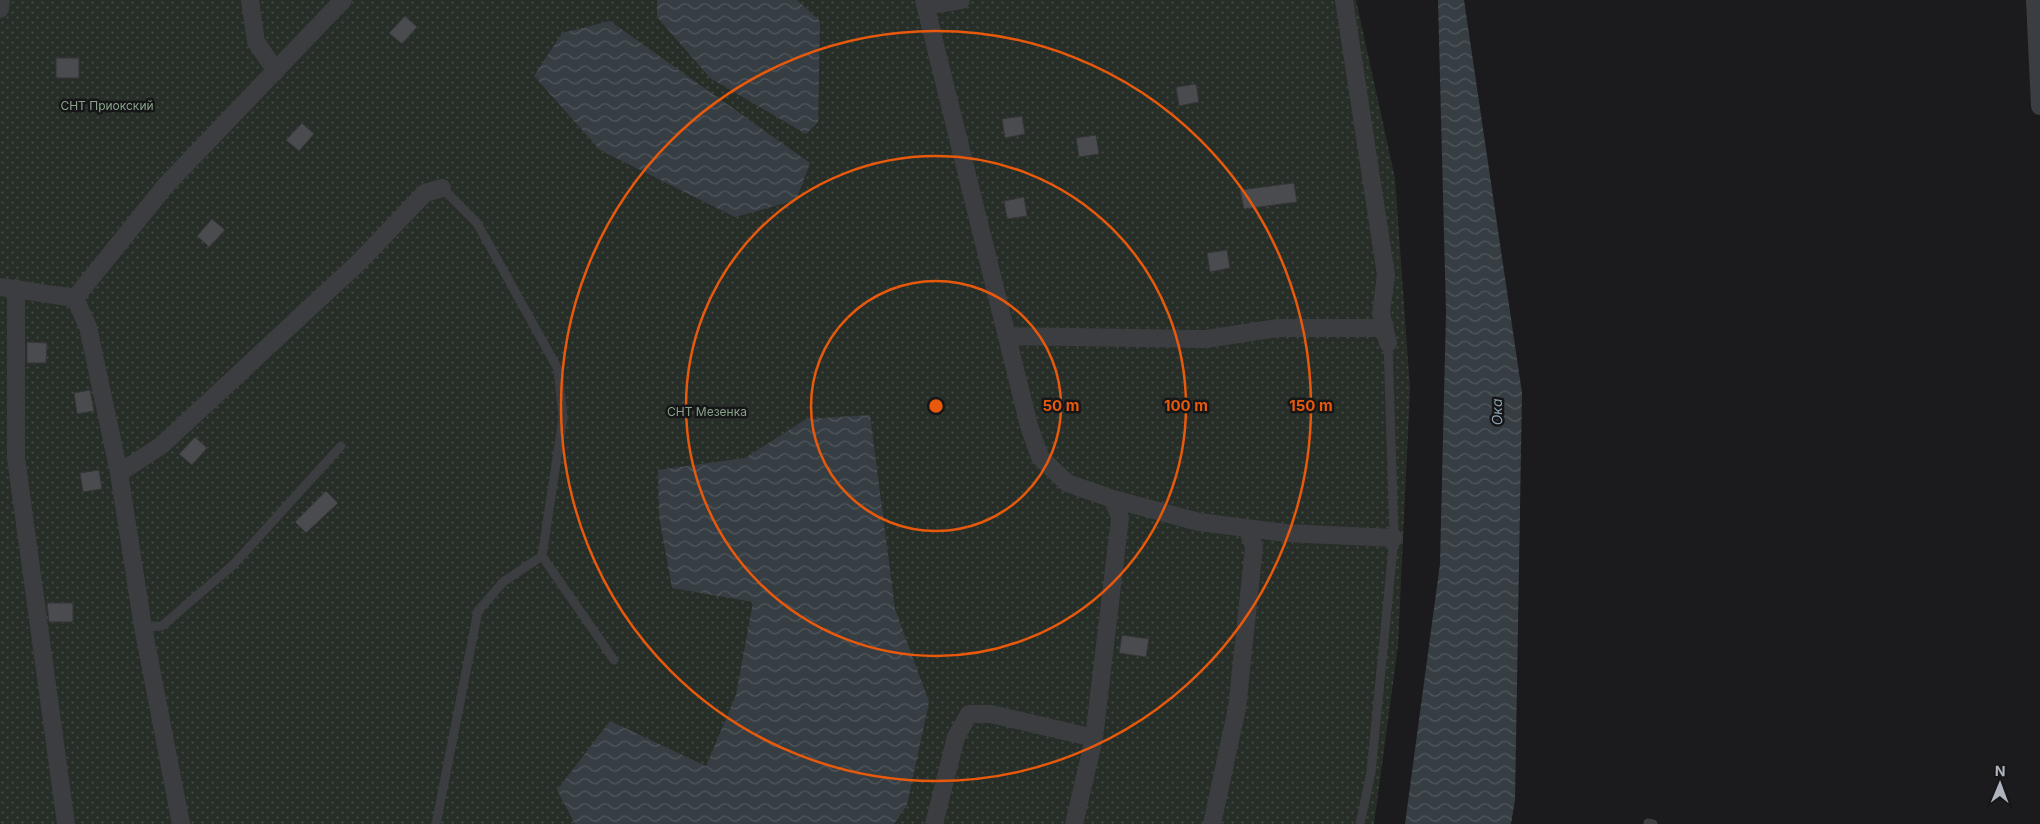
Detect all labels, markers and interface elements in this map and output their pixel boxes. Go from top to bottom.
park label: СНТ Приокский [60,98,154,113]
text: 50 m [1043,396,1079,415]
text: 100 m [1164,396,1208,415]
text: 150 m [1289,396,1333,415]
centre of rings [927,397,945,415]
water label: Ока [1488,398,1505,426]
park label: СНТ Мезенка [667,404,747,419]
north arrow [1975,759,2025,809]
text: N [1995,762,2006,779]

